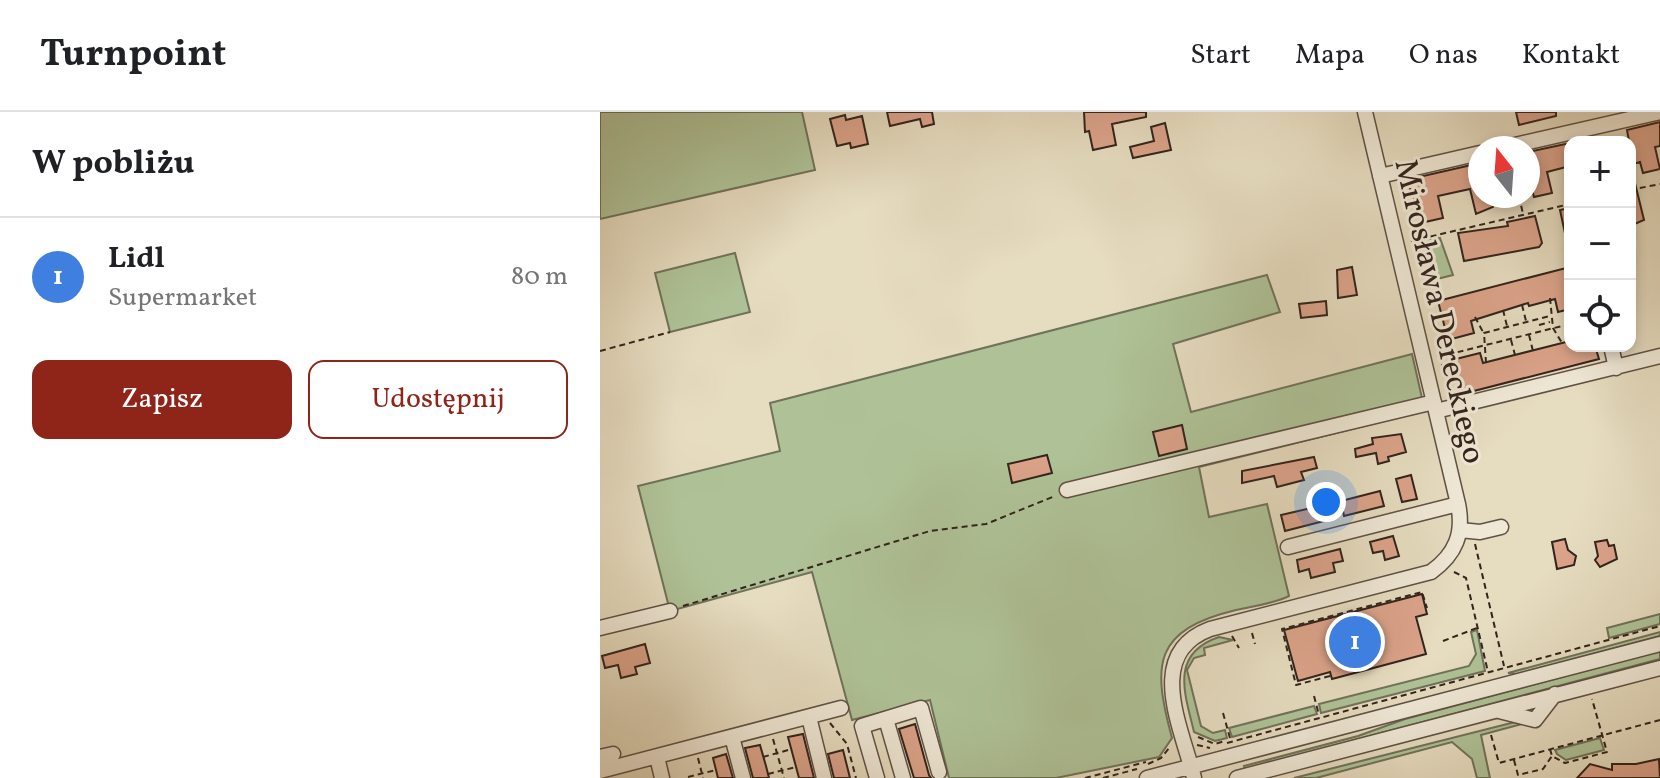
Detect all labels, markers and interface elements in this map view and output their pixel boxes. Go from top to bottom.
text: Turnpoint [40,29,226,82]
text: Start [1190,36,1251,75]
text: Mapa [1295,36,1365,75]
text: O nas [1409,36,1478,75]
text: Kontakt [1522,36,1620,75]
north arrow [1468,136,1540,208]
map controls [1564,136,1636,352]
button: + [1564,136,1636,208]
text: W pobliżu [32,141,195,188]
street label: Mirosława Dereckiego [1382,155,1495,468]
button: − [1564,208,1636,280]
text: Lidl [108,238,165,280]
text: 1 [53,259,63,295]
text: 80 m [511,259,568,295]
text: Supermarket [108,280,257,316]
button: locate [1564,280,1636,352]
button: Zapisz [32,360,292,439]
button: Udostępnij [308,360,568,439]
your location [1306,482,1346,522]
pin: 1 [1329,612,1381,672]

